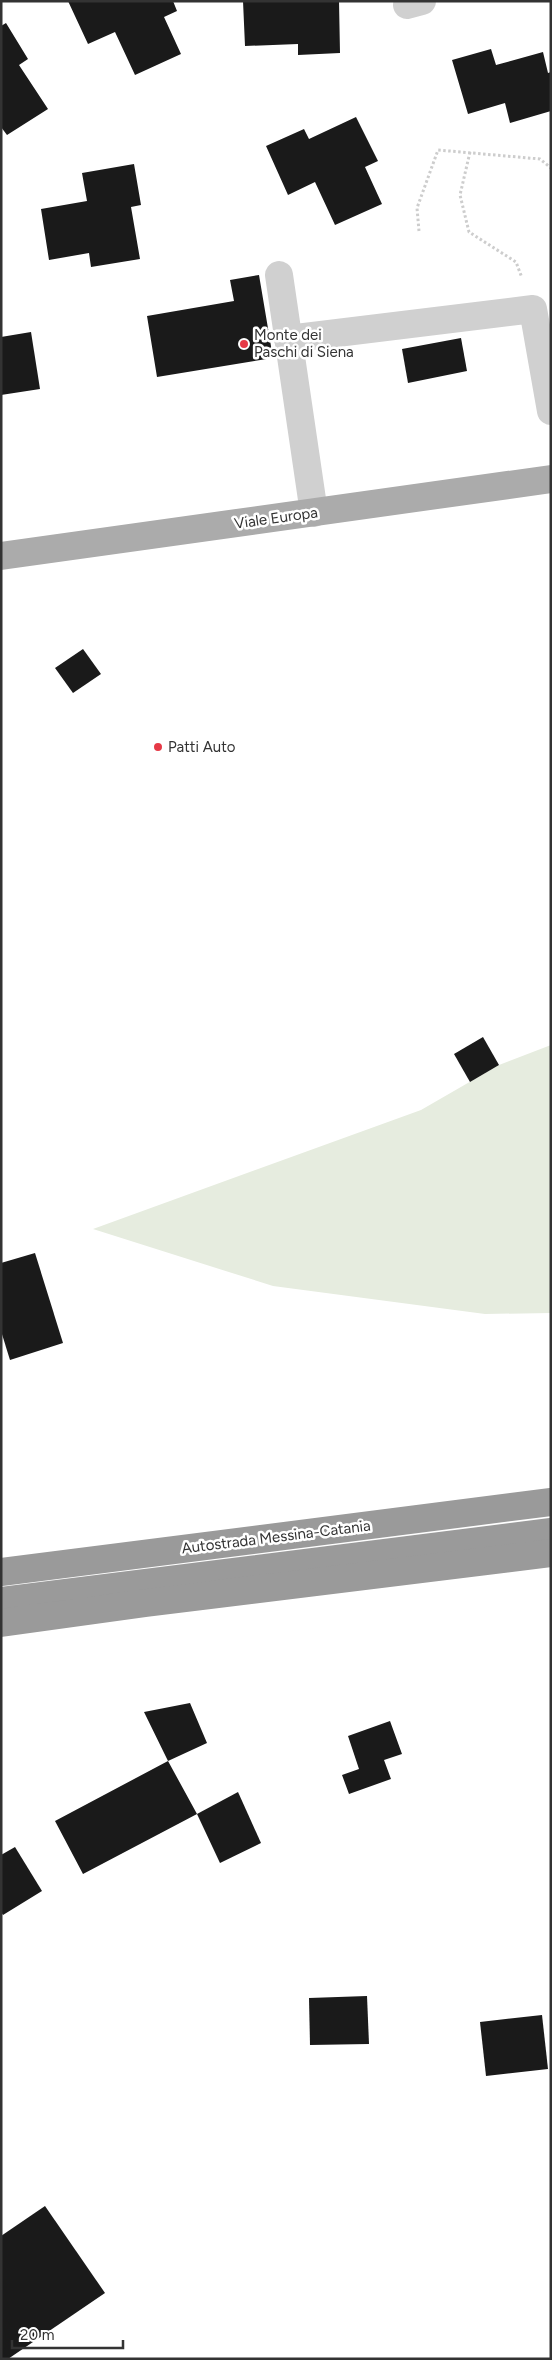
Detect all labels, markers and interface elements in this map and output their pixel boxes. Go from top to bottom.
place label: Monte dei Paschi di Siena [254,326,354,361]
marker: Monte dei Paschi di Siena [238,338,250,350]
street label: Viale Europa [233,503,319,533]
place label: Patti Auto [168,738,236,756]
marker: Patti Auto [152,741,164,753]
street label: Autostrada Messina-Catania [180,1516,372,1558]
scale bar [12,2318,124,2350]
text: 20 m [20,2326,54,2344]

